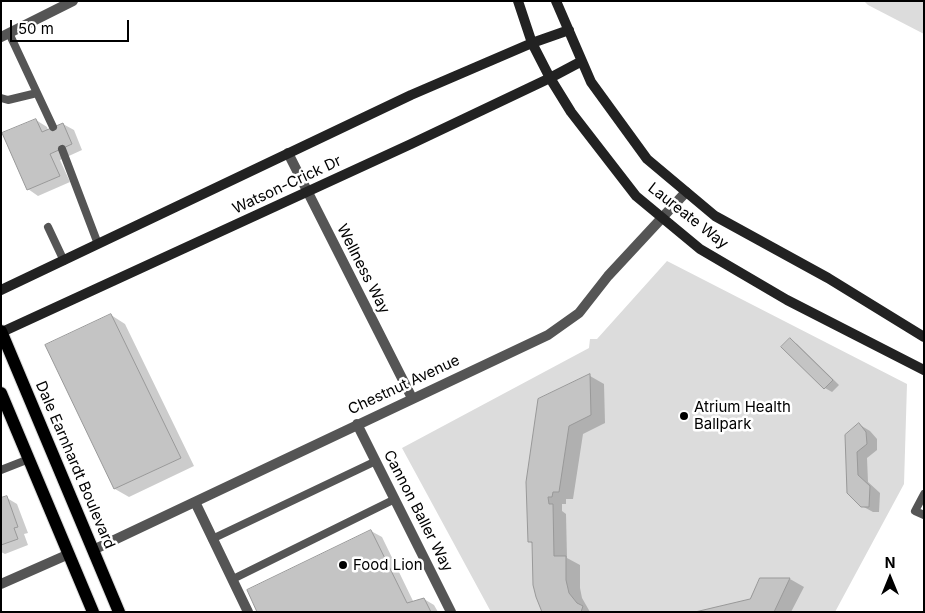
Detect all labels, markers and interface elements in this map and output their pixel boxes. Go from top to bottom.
scale bar [12,10,131,42]
text: 50 m [18,19,54,38]
street label: Watson-Crick Dr [230,152,344,218]
street label: Laureate Way [644,179,732,253]
street label: Wellness Way [333,221,393,317]
street label: Chestnut Avenue [345,351,463,419]
street label: Dale Earnhardt Boulevard [31,378,119,552]
place label: Atrium Health Ballpark [694,398,791,433]
marker: Atrium Health Ballpark [678,410,690,422]
street label: Cannon Baller Way [380,447,456,575]
north arrow [865,553,915,603]
text: N [885,554,895,571]
place label: Food Lion [353,556,423,574]
marker: Food Lion [337,559,349,571]

